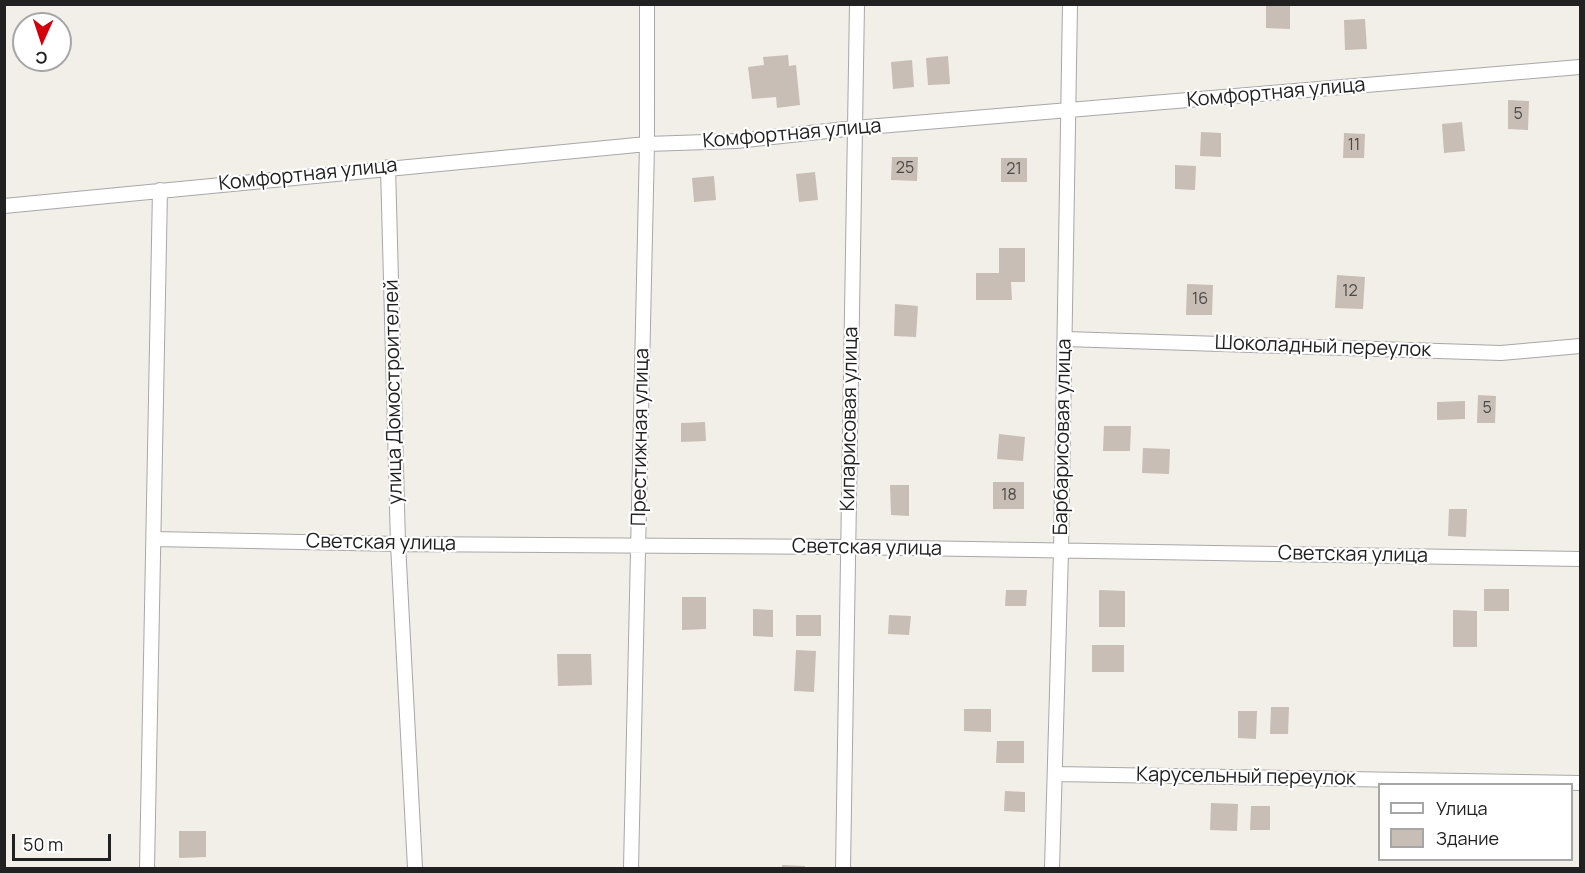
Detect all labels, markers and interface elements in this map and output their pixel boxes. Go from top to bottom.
north arrow [12,12,72,72]
text: С [35,47,48,69]
street label: Комфортная улица [1186,73,1366,113]
house number: 5 [1513,105,1523,125]
street label: Комфортная улица [702,114,882,154]
house number: 11 [1348,136,1360,156]
street label: Комфортная улица [218,154,398,196]
house number: 25 [896,159,914,179]
house number: 21 [1006,160,1022,180]
street label: улица Домостроителей [380,279,408,505]
house number: 12 [1342,282,1358,302]
house number: 16 [1192,290,1208,310]
street label: Кипарисовая улица [836,326,864,512]
street label: Шоколадный переулок [1214,331,1432,363]
street label: Барбарисовая улица [1049,338,1077,536]
street label: Престижная улица [627,348,655,526]
house number: 5 [1482,399,1492,419]
house number: 18 [1001,486,1017,506]
street label: Светская улица [306,530,456,556]
street label: Светская улица [792,535,942,561]
street label: Светская улица [1278,542,1428,568]
street label: Карусельный переулок [1136,763,1356,791]
legend [1378,783,1573,861]
text: Улица [1436,796,1488,820]
scale bar [15,822,114,860]
text: Здание [1436,826,1499,850]
text: 50 m [23,832,63,856]

